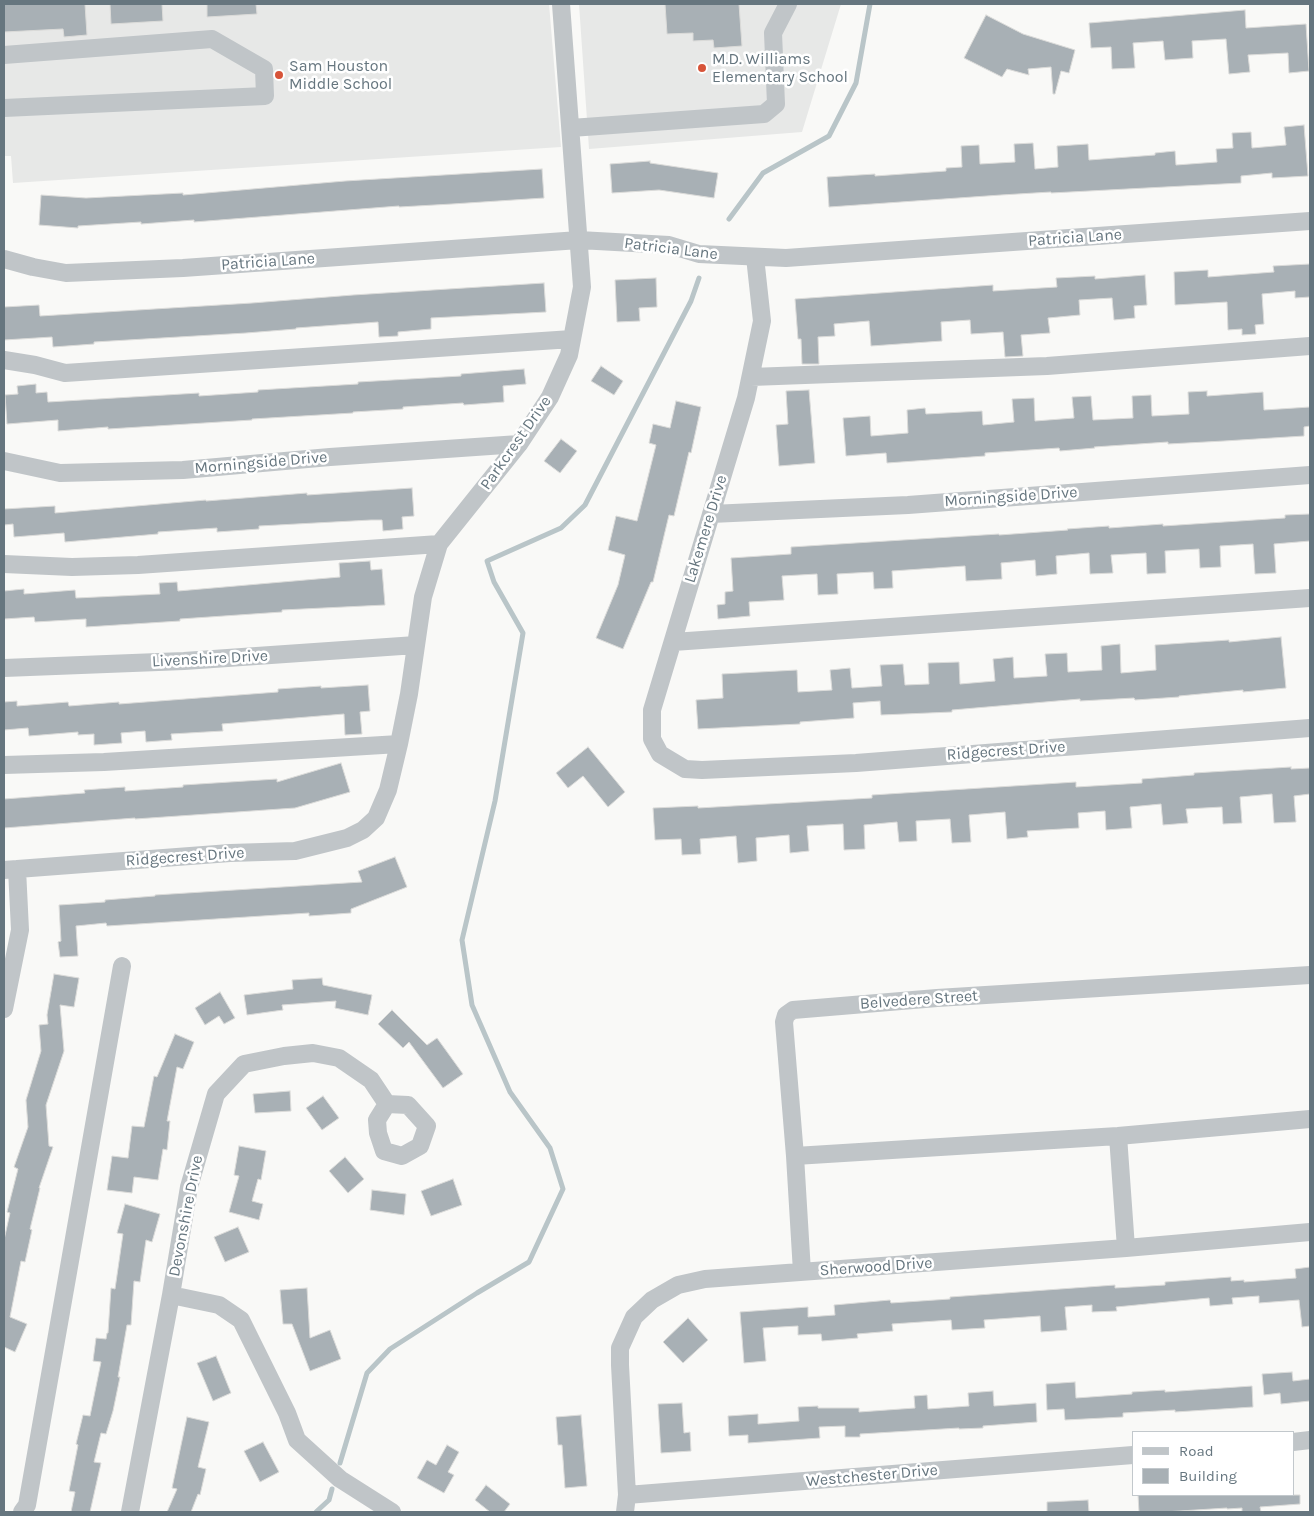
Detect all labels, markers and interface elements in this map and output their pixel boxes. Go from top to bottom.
place label: M.D. Williams Elementary School [712,49,848,87]
place label: Sam Houston Middle School [289,56,392,94]
marker: M.D. Williams Elementary School [696,62,708,74]
marker: Sam Houston Middle School [273,69,285,81]
street label: Patricia Lane [1027,225,1123,251]
street label: Patricia Lane [623,234,719,264]
street label: Patricia Lane [220,249,316,275]
street label: Parkcrest Drive [476,392,556,494]
street label: Morningside Drive [194,448,328,478]
street label: Lakemere Drive [680,473,732,585]
street label: Morningside Drive [944,483,1078,511]
street label: Livenshire Drive [151,646,269,672]
street label: Ridgecrest Drive [946,737,1066,765]
street label: Ridgecrest Drive [125,843,245,871]
street label: Belvedere Street [859,986,979,1014]
street label: Devonshire Drive [165,1154,207,1278]
street label: Sherwood Drive [819,1253,933,1281]
legend [1132,1431,1294,1496]
text: Road [1179,1442,1214,1460]
street label: Westchester Drive [805,1461,939,1491]
text: Building [1179,1467,1237,1485]

